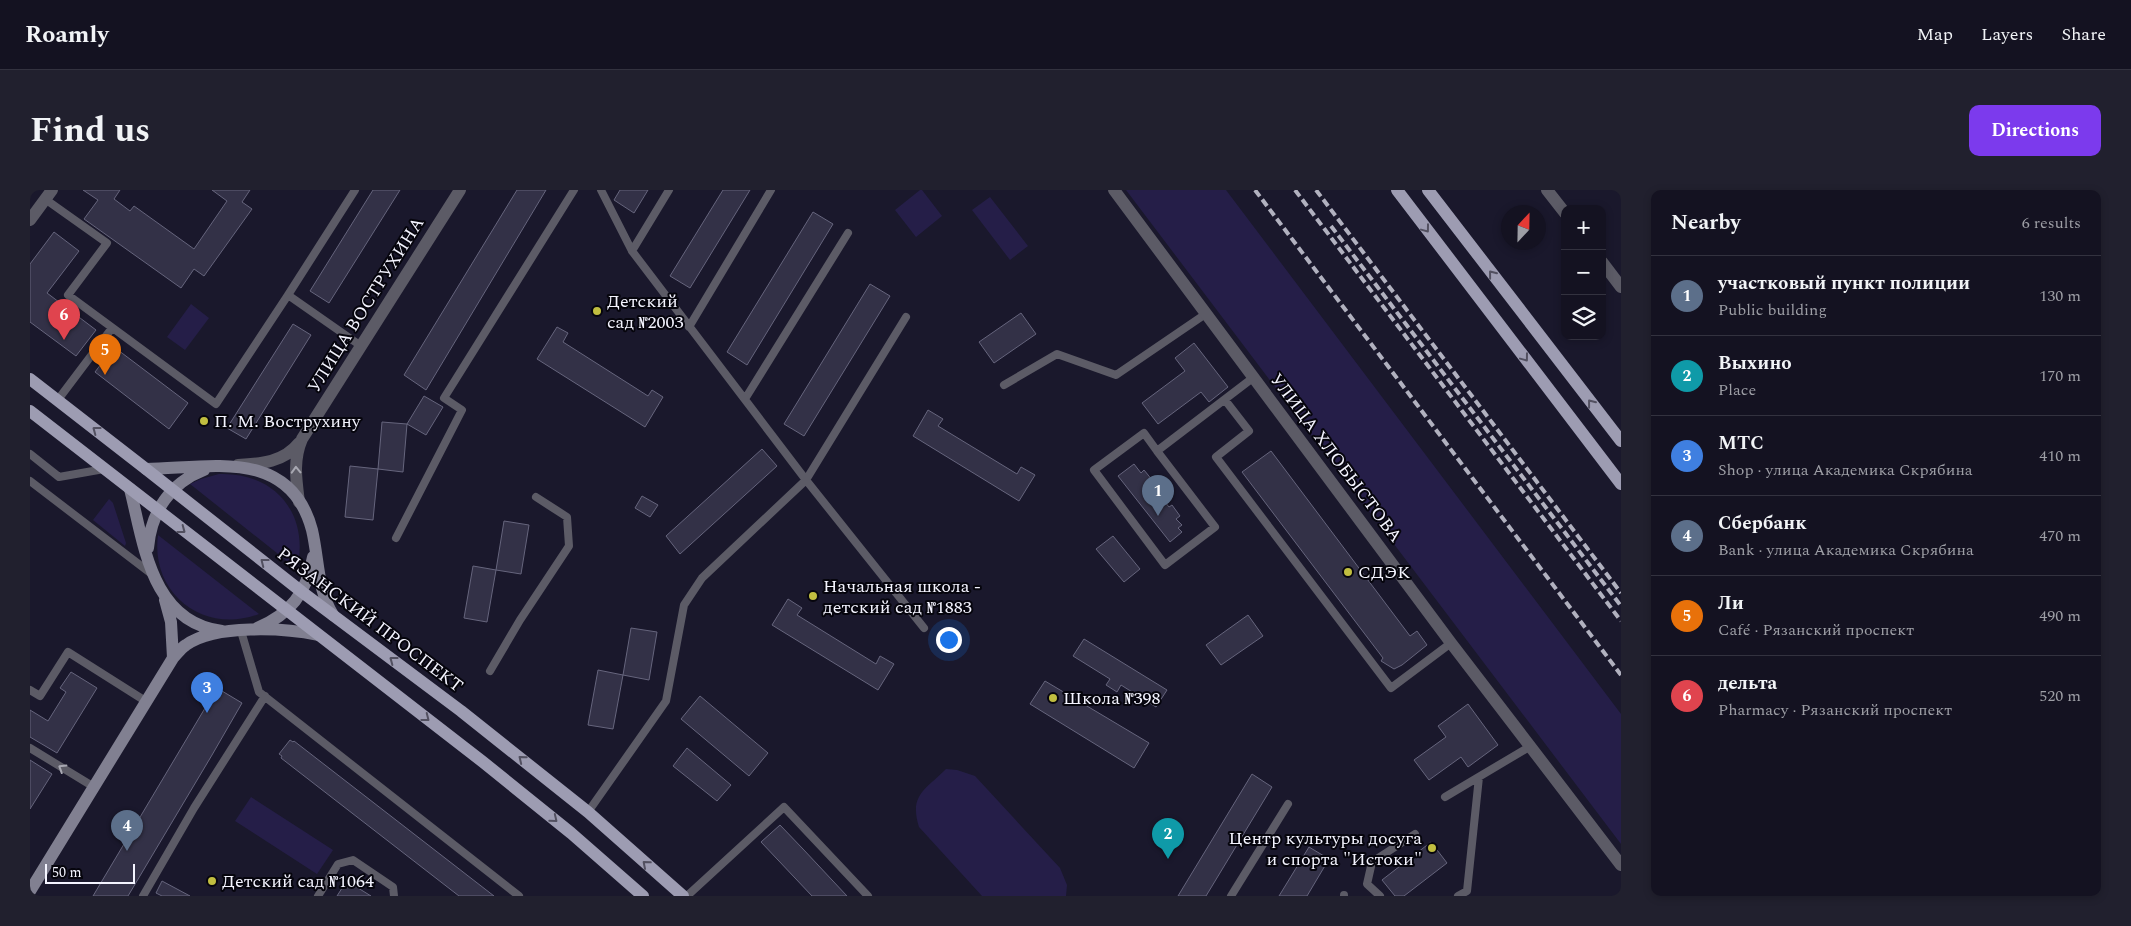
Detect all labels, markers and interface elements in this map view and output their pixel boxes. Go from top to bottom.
text: Roamly [25,17,109,53]
text: Map [1917,21,1953,48]
text: Layers [1981,21,2033,48]
text: Share [2061,21,2106,48]
text: Find us [30,104,150,157]
button: Directions [1969,105,2101,156]
north arrow [1501,205,1546,250]
map controls [1561,205,1606,340]
button: + [1561,205,1606,250]
text: Nearby [1671,207,1741,239]
text: 6 results [2022,211,2081,235]
street label: УЛИЦА ВОСТРУХИНА [301,212,431,398]
one-way arrow [1420,223,1429,233]
button: − [1561,250,1606,295]
text: участковый пункт полиции [1718,269,1970,298]
one-way arrow [1490,271,1498,280]
text: 1 [1683,284,1691,308]
text: 130 m [2039,284,2081,308]
place label: Детский сад №2003 [607,288,684,336]
button: layers [1561,295,1606,340]
text: Public building [1718,298,1827,322]
pin: 6 [48,299,80,340]
marker: Детский сад №2003 [591,305,603,317]
pin: 5 [89,334,121,375]
text: Выхино [1718,349,1792,378]
one-way arrow [1519,352,1527,361]
text: 2 [1683,364,1691,388]
text: 170 m [2039,364,2081,388]
street label: УЛИЦА ХЛОБЫСТОВА [1263,368,1409,548]
text: Place [1718,378,1756,402]
one-way arrow [1589,400,1597,409]
place label: П. М. Вострухину [214,408,362,435]
marker: П. М. Вострухину [198,415,210,427]
one-way arrow [92,427,102,436]
text: МТС [1718,429,1764,458]
text: 3 [1683,444,1691,468]
text: 410 m [2039,444,2081,468]
text: Shop · улица Академика Скрябина [1718,458,1973,482]
one-way arrow [290,466,301,474]
pin: 1 [1142,475,1174,516]
text: Сбербанк [1718,509,1807,538]
one-way arrow [176,524,185,532]
text: 4 [1683,524,1691,548]
text: 470 m [2039,524,2081,548]
text: Bank · улица Академика Скрябина [1718,538,1974,562]
street label: РЯЗАНСКИЙ ПРОСПЕКТ [271,541,469,699]
place label: СДЭК [1358,559,1410,586]
one-way arrow [261,560,270,568]
marker: СДЭК [1342,566,1354,578]
place label: Начальная школа - детский сад №1883 [823,573,981,621]
text: Ли [1718,589,1744,618]
marker: Начальная школа - детский сад №1883 [807,590,819,602]
text: 5 [1683,604,1691,628]
text: 490 m [2039,604,2081,628]
text: Café · Рязанский проспект [1718,618,1914,642]
your location [936,627,962,653]
one-way arrow [389,657,399,666]
text: дельта [1718,669,1777,698]
pin: 3 [191,672,223,713]
text: 6 [1683,684,1691,708]
text: 520 m [2039,684,2081,708]
place label: Школа №398 [1063,685,1160,712]
marker: Школа №398 [1047,692,1059,704]
text: Pharmacy · Рязанский проспект [1718,698,1952,722]
one-way arrow [420,713,429,721]
one-way arrow [519,757,528,765]
one-way arrow [58,764,67,774]
pin: 4 [111,810,143,851]
one-way arrow [548,813,557,821]
pin: 2 [1152,818,1184,859]
place label: Центр культуры досуга и спорта "Истоки" [1229,825,1422,873]
marker: Центр культуры досуга и спорта "Истоки" [1426,842,1438,854]
scale bar [45,861,135,884]
one-way arrow [643,861,652,870]
text: 50 m [52,862,82,883]
place label: Детский сад №1064 [222,868,374,895]
marker: Детский сад №1064 [206,875,218,887]

